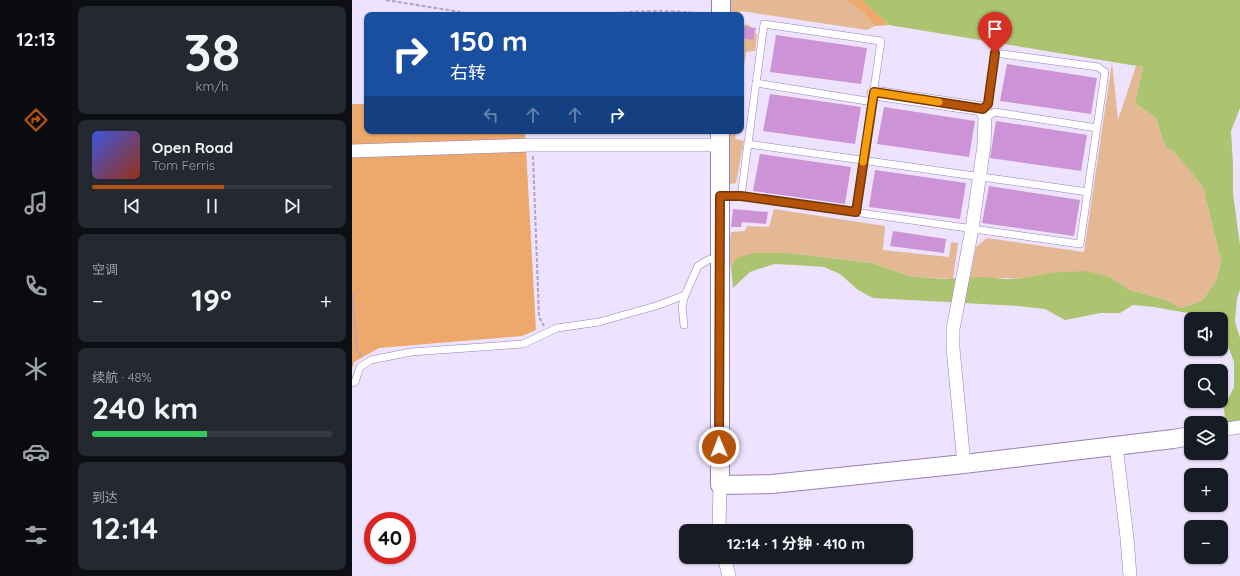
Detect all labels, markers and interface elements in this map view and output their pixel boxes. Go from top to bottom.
pin [978,12,1012,53]
icon: arrive [984,18,1006,40]
text: 38 [184,19,240,84]
text: 150 m [450,23,528,58]
text: 12:13 [17,28,55,51]
icon: right [384,28,436,80]
text: 右转 [450,61,486,84]
text: km/h [196,78,228,94]
icon: left [480,104,502,126]
icon: ahead [522,104,544,126]
icon: ahead [564,104,586,126]
icon: right [606,104,628,126]
icon: directions [22,106,50,134]
text: Open Road [152,138,233,157]
text: Tom Ferris [152,157,215,173]
icon: music [22,189,50,217]
icon: previous [121,195,143,217]
icon: pause [201,195,223,217]
icon: next [281,195,303,217]
text: 空调 [92,261,118,277]
icon: phone [22,272,50,300]
text: 19° [191,281,232,319]
text: − [92,287,103,315]
text: + [320,287,332,315]
map controls [1184,312,1228,564]
button: sound [1184,312,1228,356]
icon: climate [22,355,50,383]
button: search [1184,364,1228,408]
text: 续航 · 48% [92,369,152,385]
text: 240 km [92,389,198,427]
button: layers [1184,416,1228,460]
position arrow [698,426,740,468]
icon: car [22,438,50,466]
button: + [1184,468,1228,512]
text: 到达 [92,489,118,505]
text: 12:14 [92,509,158,547]
speed limit sign: 40 [364,512,416,564]
button: − [1184,520,1228,564]
icon: filters [22,521,50,549]
text: 12:14 · 1 分钟 · 410 m [727,534,865,553]

